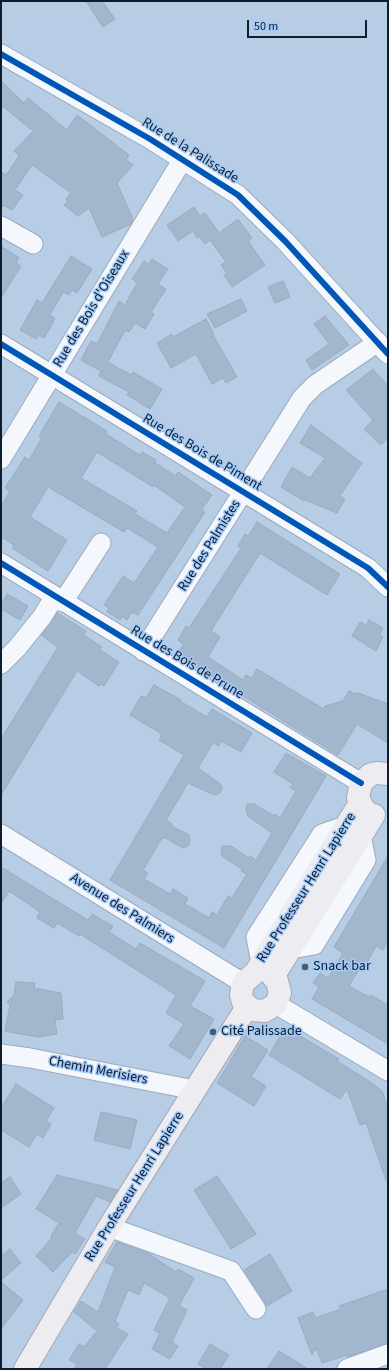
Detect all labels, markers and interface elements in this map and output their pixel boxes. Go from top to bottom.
scale bar [249,12,369,38]
text: 50 m [254,18,278,35]
street label: Rue de la Palissade [138,114,242,188]
street label: Rue des Bois d'Oiseaux [50,247,134,371]
street label: Rue des Bois de Piment [139,411,265,495]
street label: Rue des Palmistes [175,497,245,595]
street label: Rue des Bois de Prune [127,623,247,703]
street label: Rue Professeur Henri Lapierre [254,810,360,966]
street label: Avenue des Palmiers [67,870,177,948]
place label: Snack bar [313,959,371,975]
marker: Snack bar [300,962,310,972]
place label: Cité Palissade [221,1024,302,1040]
marker: Cité Palissade [208,1027,218,1037]
street label: Chemin Merisiers [47,1053,149,1089]
street label: Rue Professeur Henri Lapierre [82,1109,188,1265]

